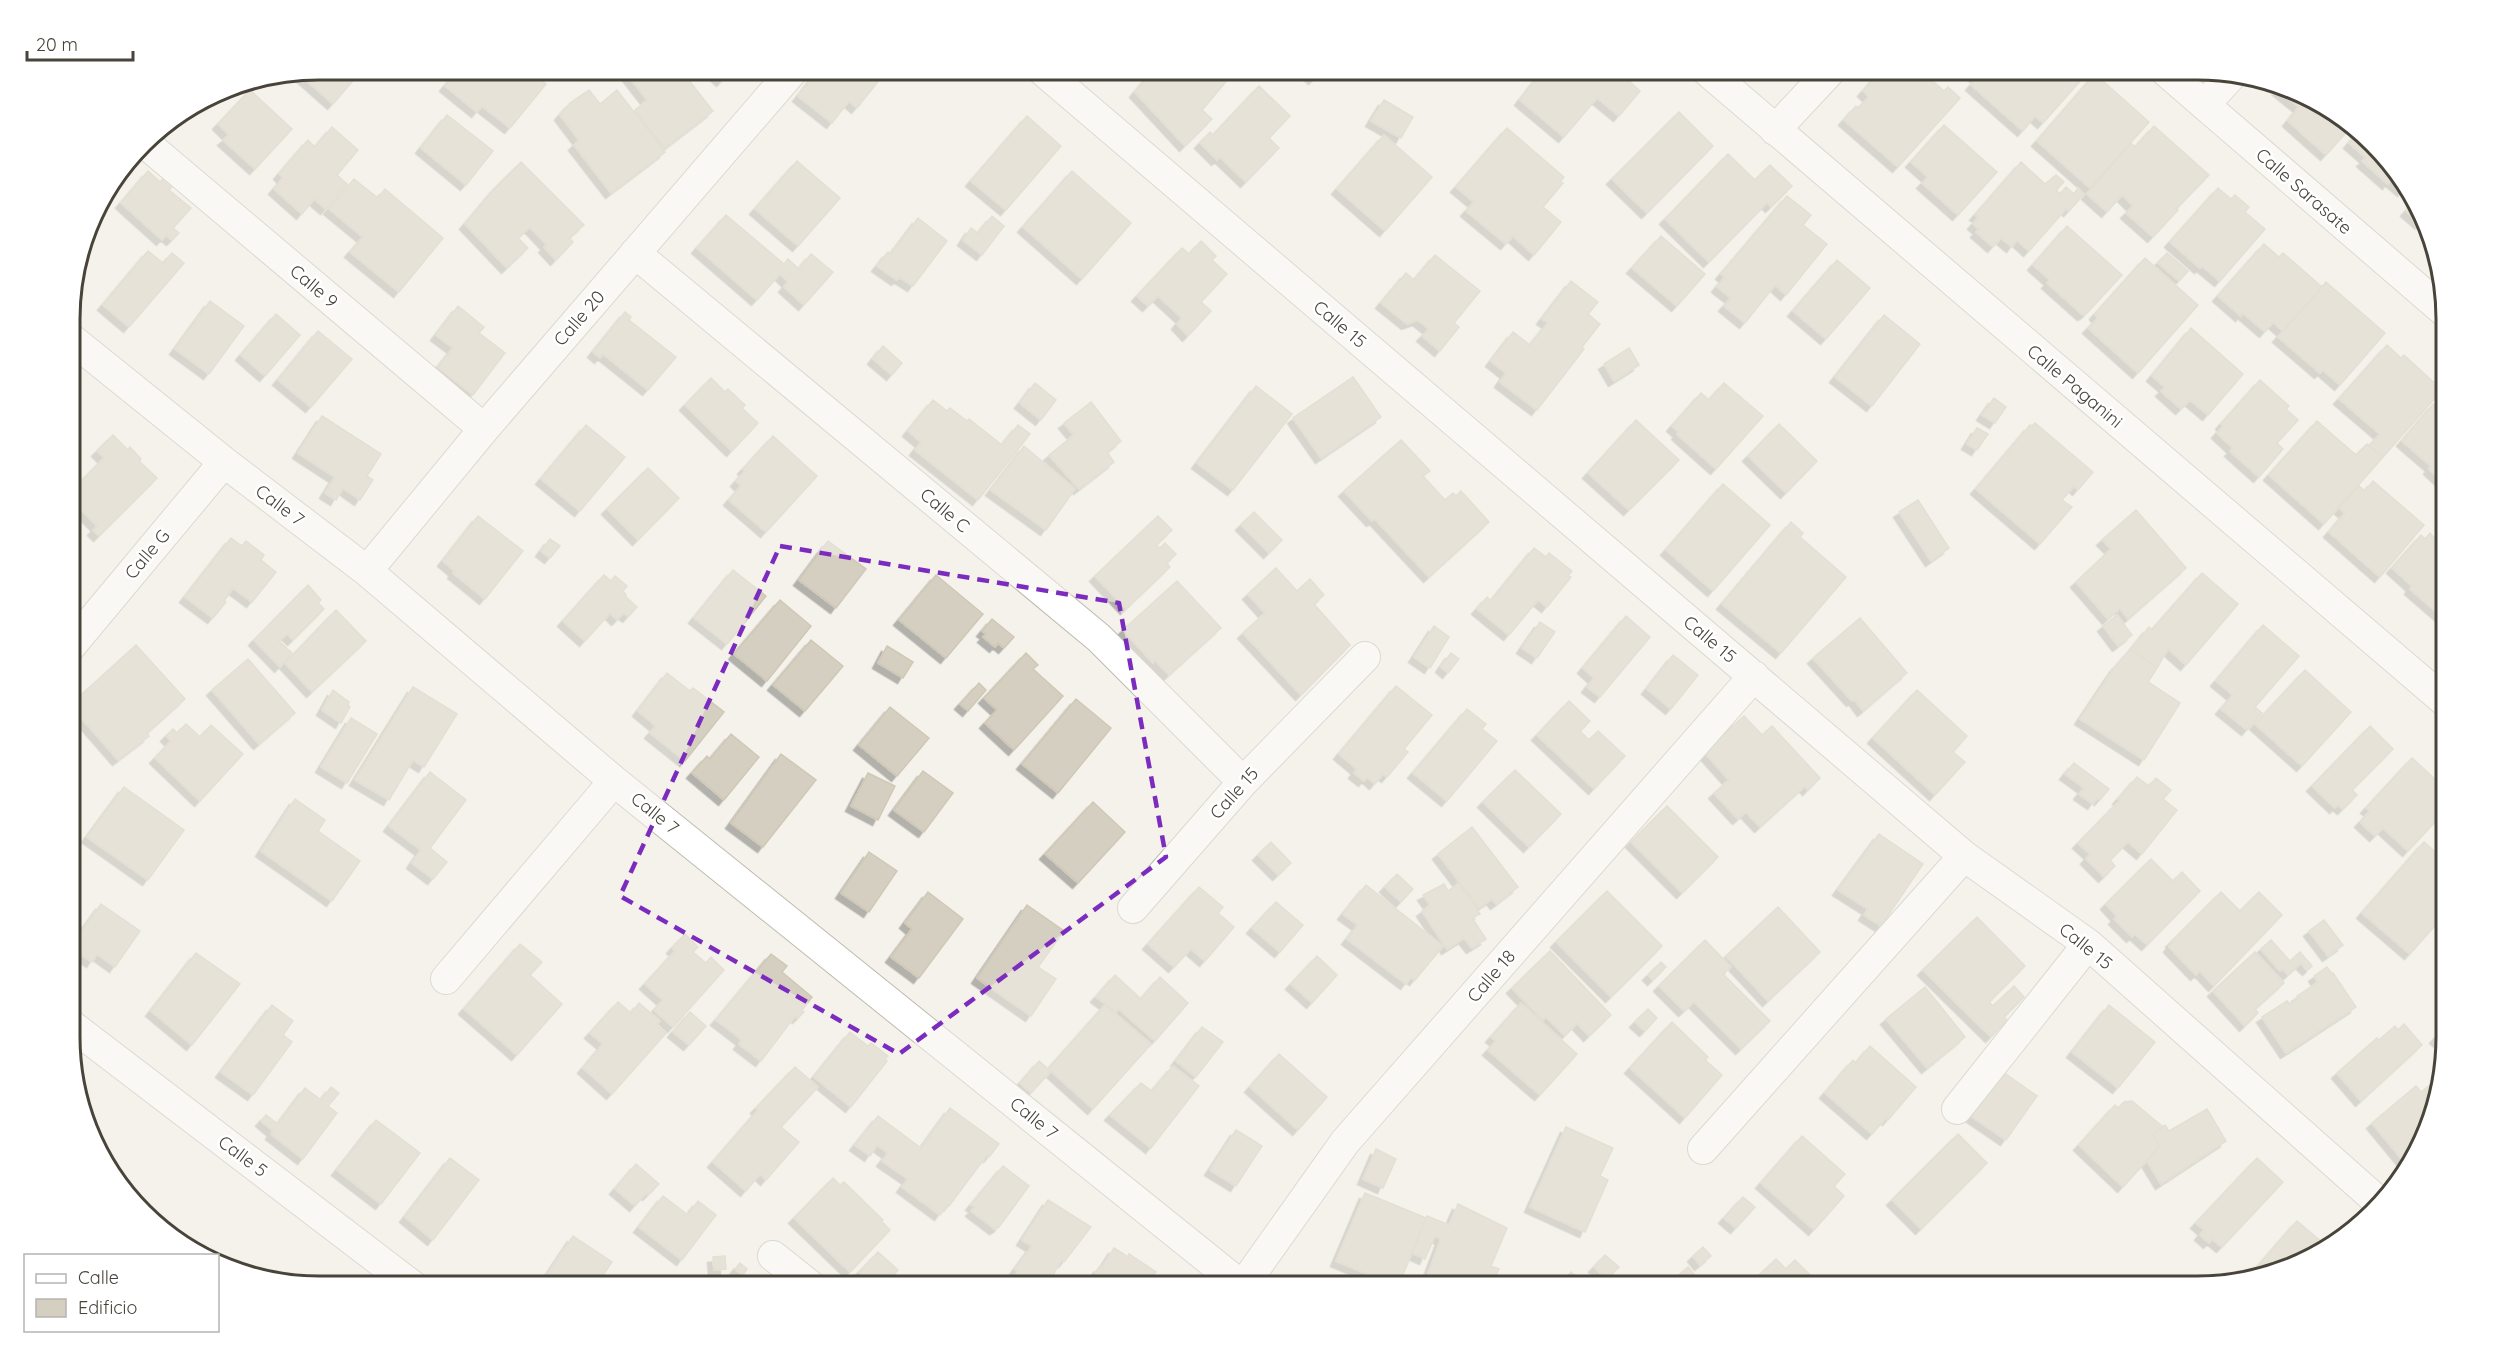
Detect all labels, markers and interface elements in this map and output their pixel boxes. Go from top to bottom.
scale bar [27,24,134,62]
text: 20 m [36,33,78,56]
street label: Calle Sarasate [2251,143,2357,239]
street label: Calle 9 [285,259,343,313]
street label: Calle 20 [548,285,610,351]
street label: Calle 15 [1309,295,1371,353]
street label: Calle Paganini [2022,339,2128,433]
street label: Calle 7 [251,479,309,531]
street label: Calle C [916,483,975,537]
street label: Calle G [119,524,175,584]
street label: Calle 15 [1679,610,1741,668]
street label: Calle 15 [1205,762,1263,824]
street label: Calle 7 [626,787,684,839]
street label: Calle 15 [2055,917,2117,975]
street label: Calle 18 [1462,945,1520,1007]
street label: Calle 7 [1005,1092,1063,1144]
street label: Calle 5 [214,1130,272,1182]
legend [24,1254,219,1332]
text: Calle [78,1266,119,1289]
text: Edificio [78,1296,137,1319]

